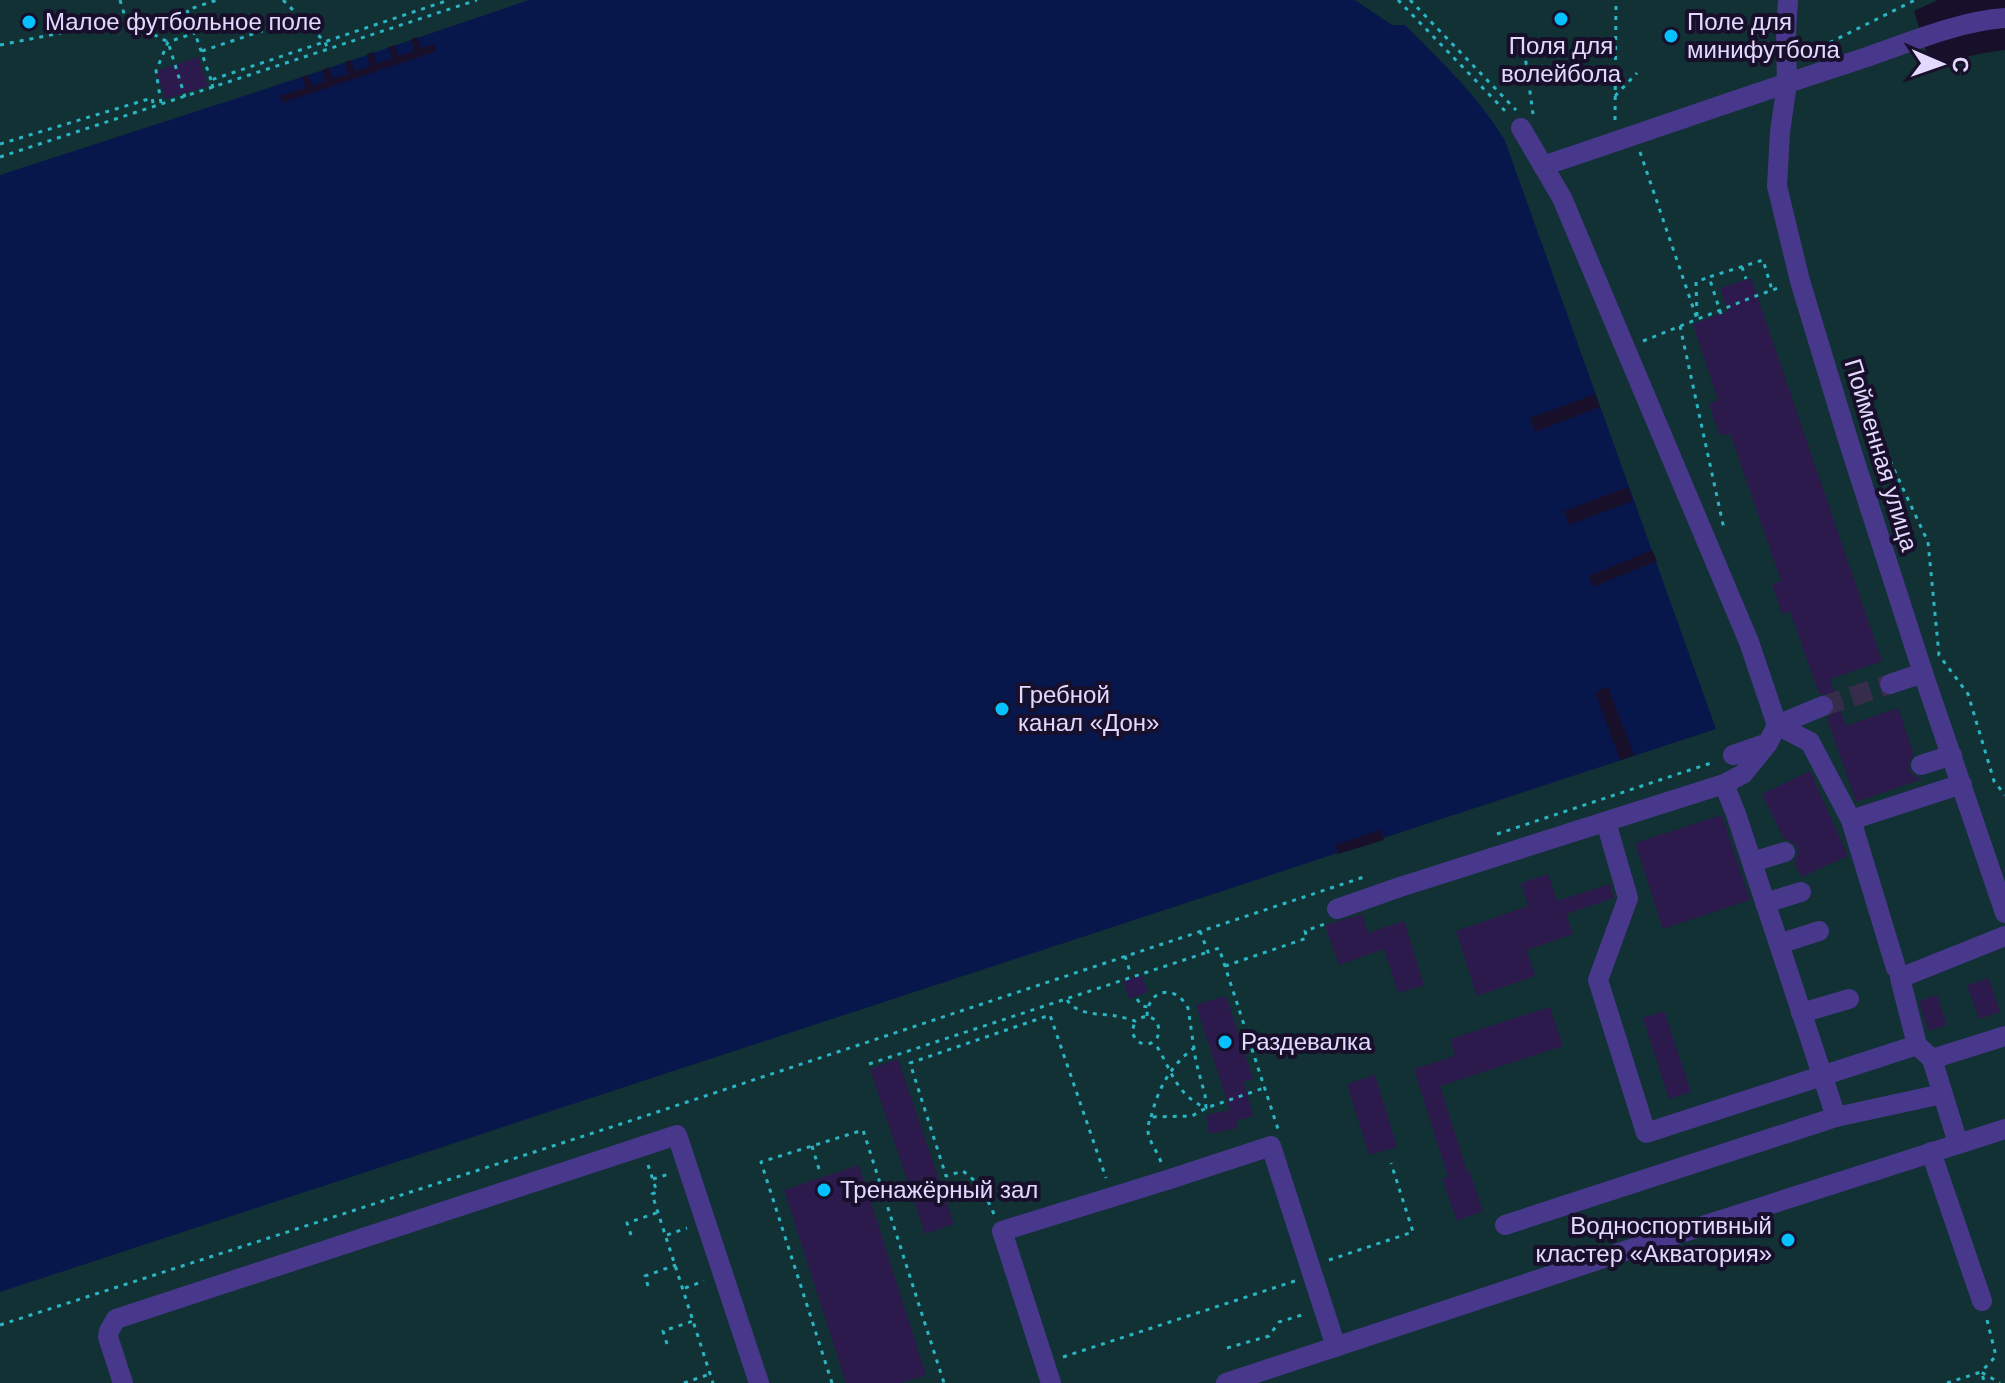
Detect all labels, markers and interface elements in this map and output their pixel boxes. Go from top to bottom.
place label: Малое футбольное поле [45,8,322,35]
place label: Поле для минифутбола [1687,8,1841,63]
marker: Поля для волейбола [1552,10,1570,28]
marker: Малое футбольное поле [20,13,38,31]
north arrow [1901,24,1981,104]
marker: Поле для минифутбола [1662,27,1680,45]
place label: Поля для волейбола [1501,32,1622,87]
text: С [1948,56,1973,73]
street label: Пойменная улица [1839,356,1924,555]
place label: Гребной канал «Дон» [1018,681,1159,736]
marker: Гребной канал «Дон» [993,700,1011,718]
place label: Раздевалка [1241,1028,1372,1055]
marker: Раздевалка [1216,1033,1234,1051]
place label: Тренажёрный зал [840,1176,1038,1203]
marker: Тренажёрный зал [815,1181,833,1199]
place label: Водноспортивный кластер «Акватория» [1535,1212,1772,1267]
marker: Водноспортивный кластер «Акватория» [1779,1231,1797,1249]

